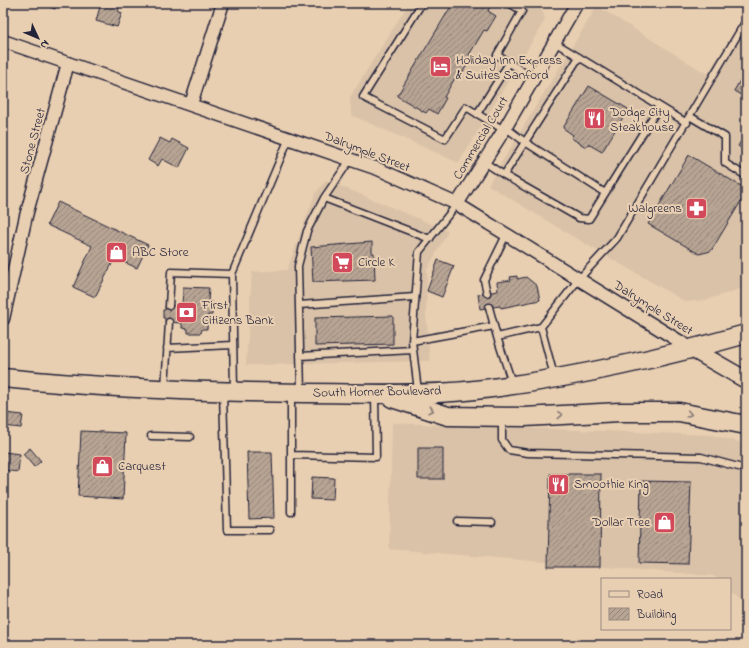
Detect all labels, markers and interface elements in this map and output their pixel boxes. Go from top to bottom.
north arrow [18,18,58,58]
text: N [36,36,53,52]
place label: Holiday Inn Express & Suites Sanford [456,51,563,85]
hotel icon: Holiday Inn Express & Suites Sanford [427,54,453,80]
street label: Commercial Court [449,92,514,183]
place label: Dodge City Steakhouse [609,103,674,137]
street label: Stone Street [15,105,51,176]
restaurant icon: Dodge City Steakhouse [582,106,608,132]
street label: Dalrymple Street [320,127,413,178]
pharmacy icon: Walgreens [684,195,710,221]
place label: Walgreens [628,199,682,219]
shop icon: ABC Store [104,239,130,265]
place label: ABC Store [132,243,189,262]
supermarket icon: Circle K [330,249,356,275]
place label: Circle K [358,253,396,272]
street label: Dalrymple Street [608,275,697,341]
place label: First Citizens Bank [201,296,274,330]
bank icon: First Citizens Bank [174,299,200,325]
street label: South Horner Boulevard [313,381,442,403]
one-way arrow [427,405,434,414]
one-way arrow [686,409,693,418]
one-way arrow [557,410,563,419]
shop icon: Carquest [89,453,115,479]
place label: Carquest [118,457,166,476]
restaurant icon: Smoothie King [545,471,571,497]
place label: Smoothie King [574,475,649,495]
shop icon: Dollar Tree [652,509,678,535]
place label: Dollar Tree [591,513,650,532]
legend [601,578,731,630]
text: Road [637,586,663,604]
text: Building [636,606,676,625]

